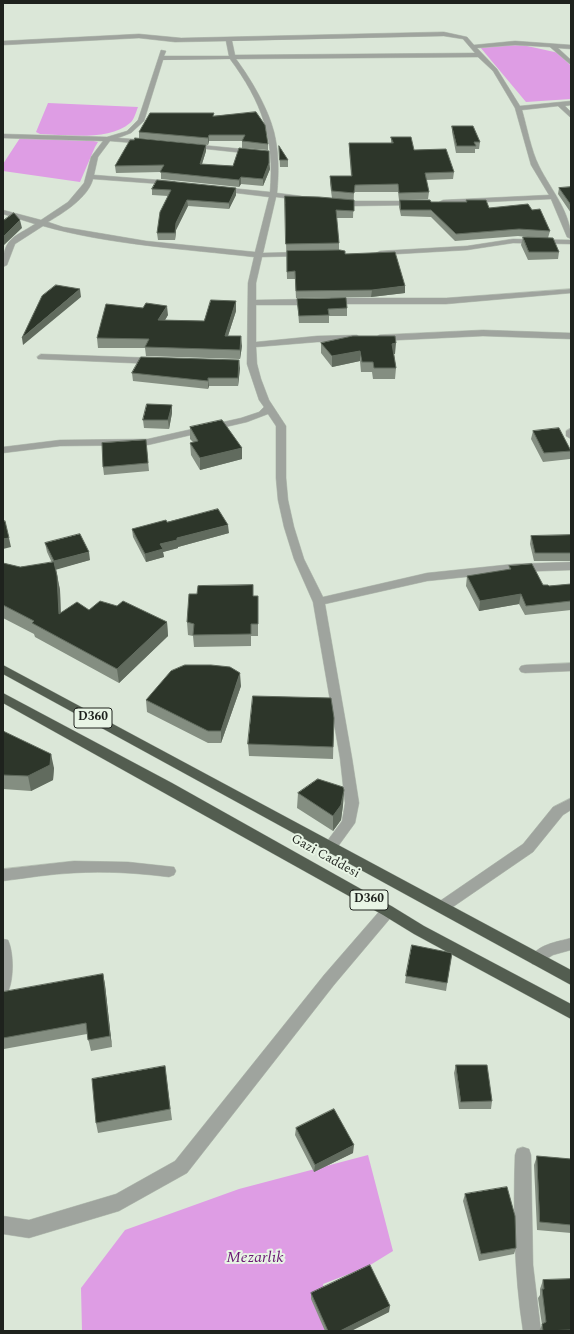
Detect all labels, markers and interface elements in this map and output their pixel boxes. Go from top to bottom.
road number: D360 [74,708,112,728]
street label: Gazi Caddesi [288,832,362,882]
road number: D360 [350,890,388,910]
park label: Mezarlık [226,1249,284,1269]

